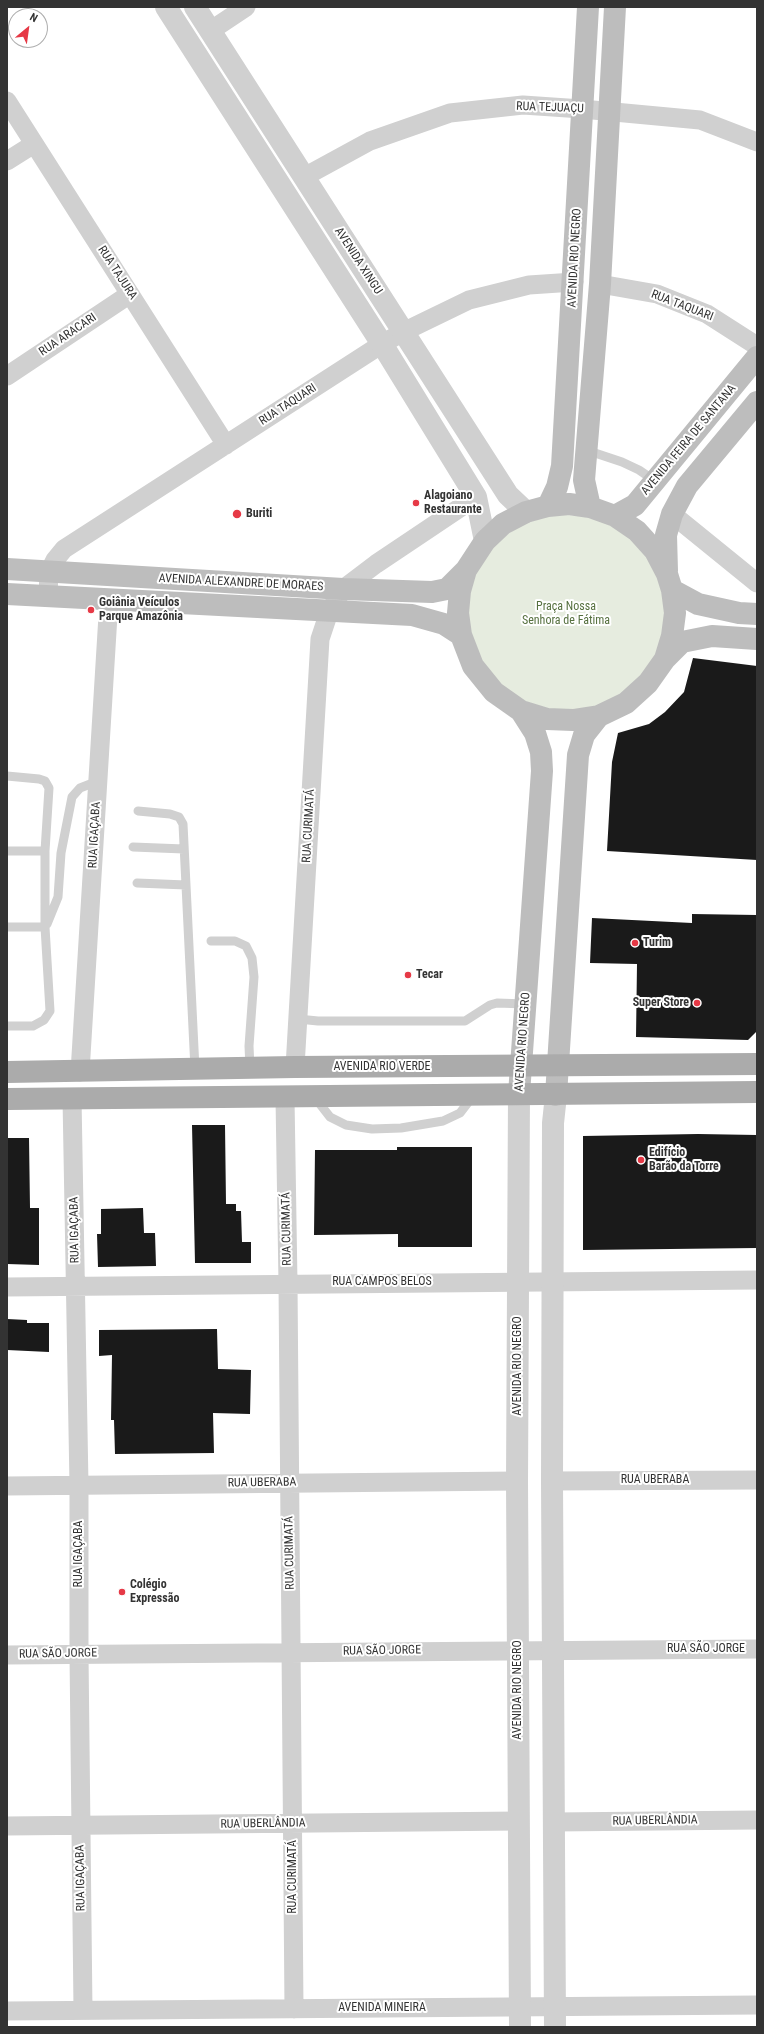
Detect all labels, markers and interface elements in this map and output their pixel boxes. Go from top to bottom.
north arrow [8,8,48,48]
text: N [27,11,40,25]
street label: RUA TEJUAÇU [516,100,584,116]
street label: AVENIDA RIO NEGRO [565,208,585,308]
street label: AVENIDA XINGU [331,225,385,297]
street label: RUA TAJURA [94,243,140,303]
street label: RUA TAQUARI [649,288,715,324]
street label: RUA ARACARI [37,311,99,359]
street label: RUA TAQUARI [257,381,319,429]
street label: AVENIDA FEIRA DE SANTANA [639,382,739,498]
place label: Alagoiano Restaurante [424,489,482,517]
marker: Alagoiano Restaurante [411,498,421,508]
place label: Buriti [246,507,272,521]
marker: Buriti [231,508,243,520]
street label: AVENIDA ALEXANDRE DE MORAES [158,571,324,595]
place label: Goiânia Veículos Parque Amazônia [99,596,183,624]
park label: Praça Nossa Senhora de Fátima [522,600,610,628]
marker: Goiânia Veículos Parque Amazônia [86,605,96,615]
street label: RUA CURIMATÁ [300,789,318,863]
street label: RUA IGAÇABA [86,801,104,869]
place label: Turim [643,936,671,950]
marker: Turim [630,938,640,948]
place label: Tecar [416,968,443,982]
marker: Tecar [403,970,413,980]
street label: AVENIDA RIO NEGRO [512,992,534,1092]
place label: Super Store [633,996,689,1010]
marker: Super Store [692,998,702,1008]
street label: AVENIDA RIO VERDE [333,1060,431,1074]
place label: Edifício Barão da Torre [649,1146,719,1174]
marker: Edifício Barão da Torre [636,1155,646,1165]
street label: RUA CURIMATÁ [279,1192,295,1266]
street label: RUA IGAÇABA [67,1196,83,1264]
street label: RUA CAMPOS BELOS [332,1275,432,1289]
street label: AVENIDA RIO NEGRO [511,1316,525,1416]
street label: RUA UBERABA [621,1473,689,1487]
street label: RUA UBERABA [228,1475,296,1491]
street label: RUA CURIMATÁ [282,1516,298,1590]
street label: RUA IGAÇABA [72,1521,86,1587]
place label: Colégio Expressão [130,1578,179,1606]
marker: Colégio Expressão [117,1587,127,1597]
street label: AVENIDA RIO NEGRO [511,1640,525,1740]
street label: RUA SÃO JORGE [667,1642,745,1656]
street label: RUA SÃO JORGE [343,1643,421,1659]
street label: RUA SÃO JORGE [19,1646,97,1662]
street label: RUA UBERLÂNDIA [612,1813,698,1829]
street label: RUA UBERLÂNDIA [220,1816,306,1832]
street label: RUA CURIMATÁ [286,1840,300,1914]
street label: RUA IGAÇABA [73,1844,89,1912]
street label: AVENIDA MINEIRA [338,2001,426,2015]

